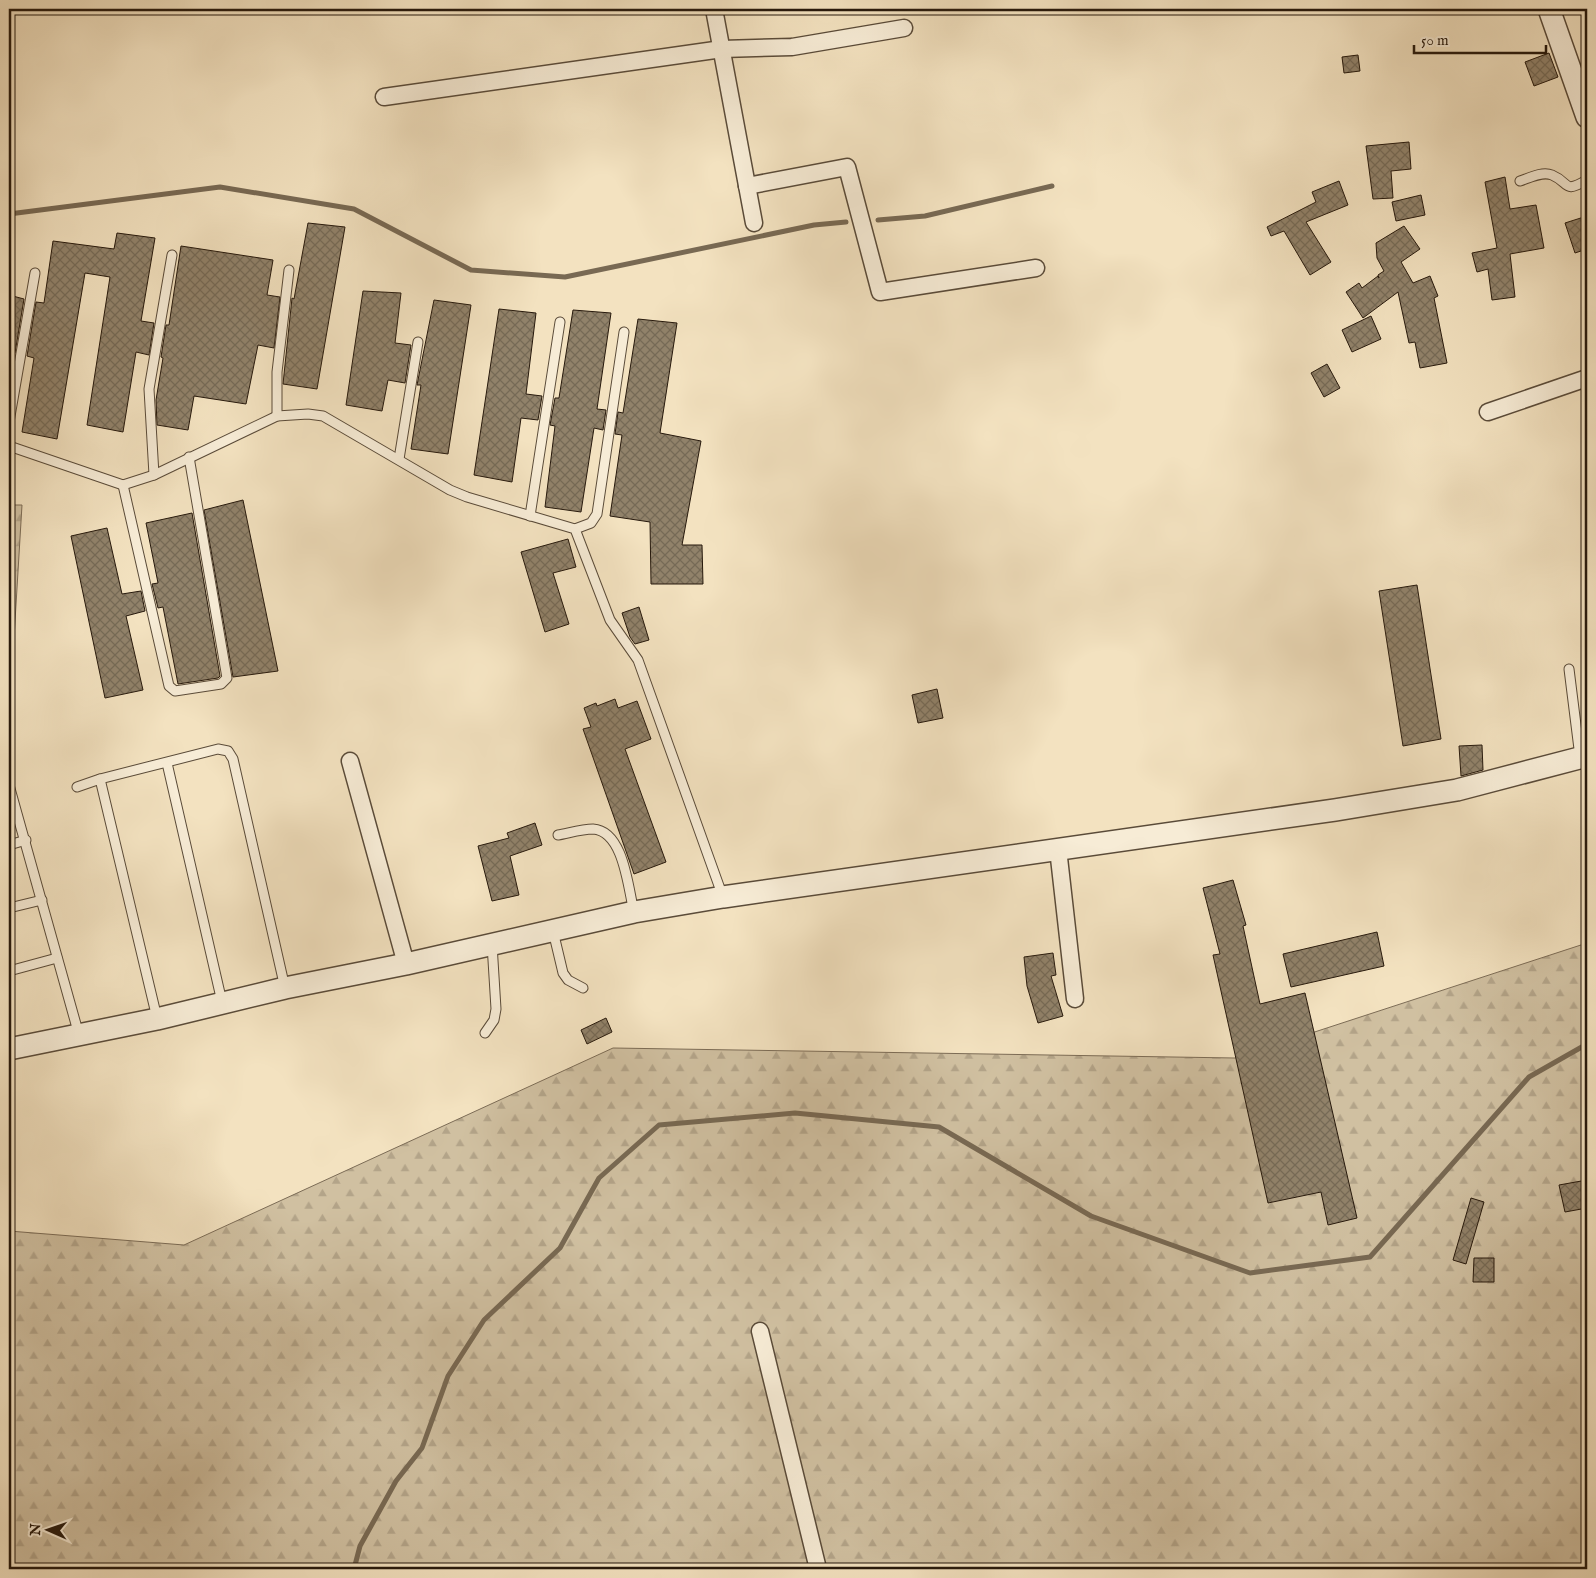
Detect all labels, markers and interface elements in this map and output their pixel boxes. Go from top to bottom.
scale bar [1414,22,1546,54]
text: 50 m [1421,31,1449,50]
north arrow [22,1506,72,1556]
text: N [27,1523,45,1537]

